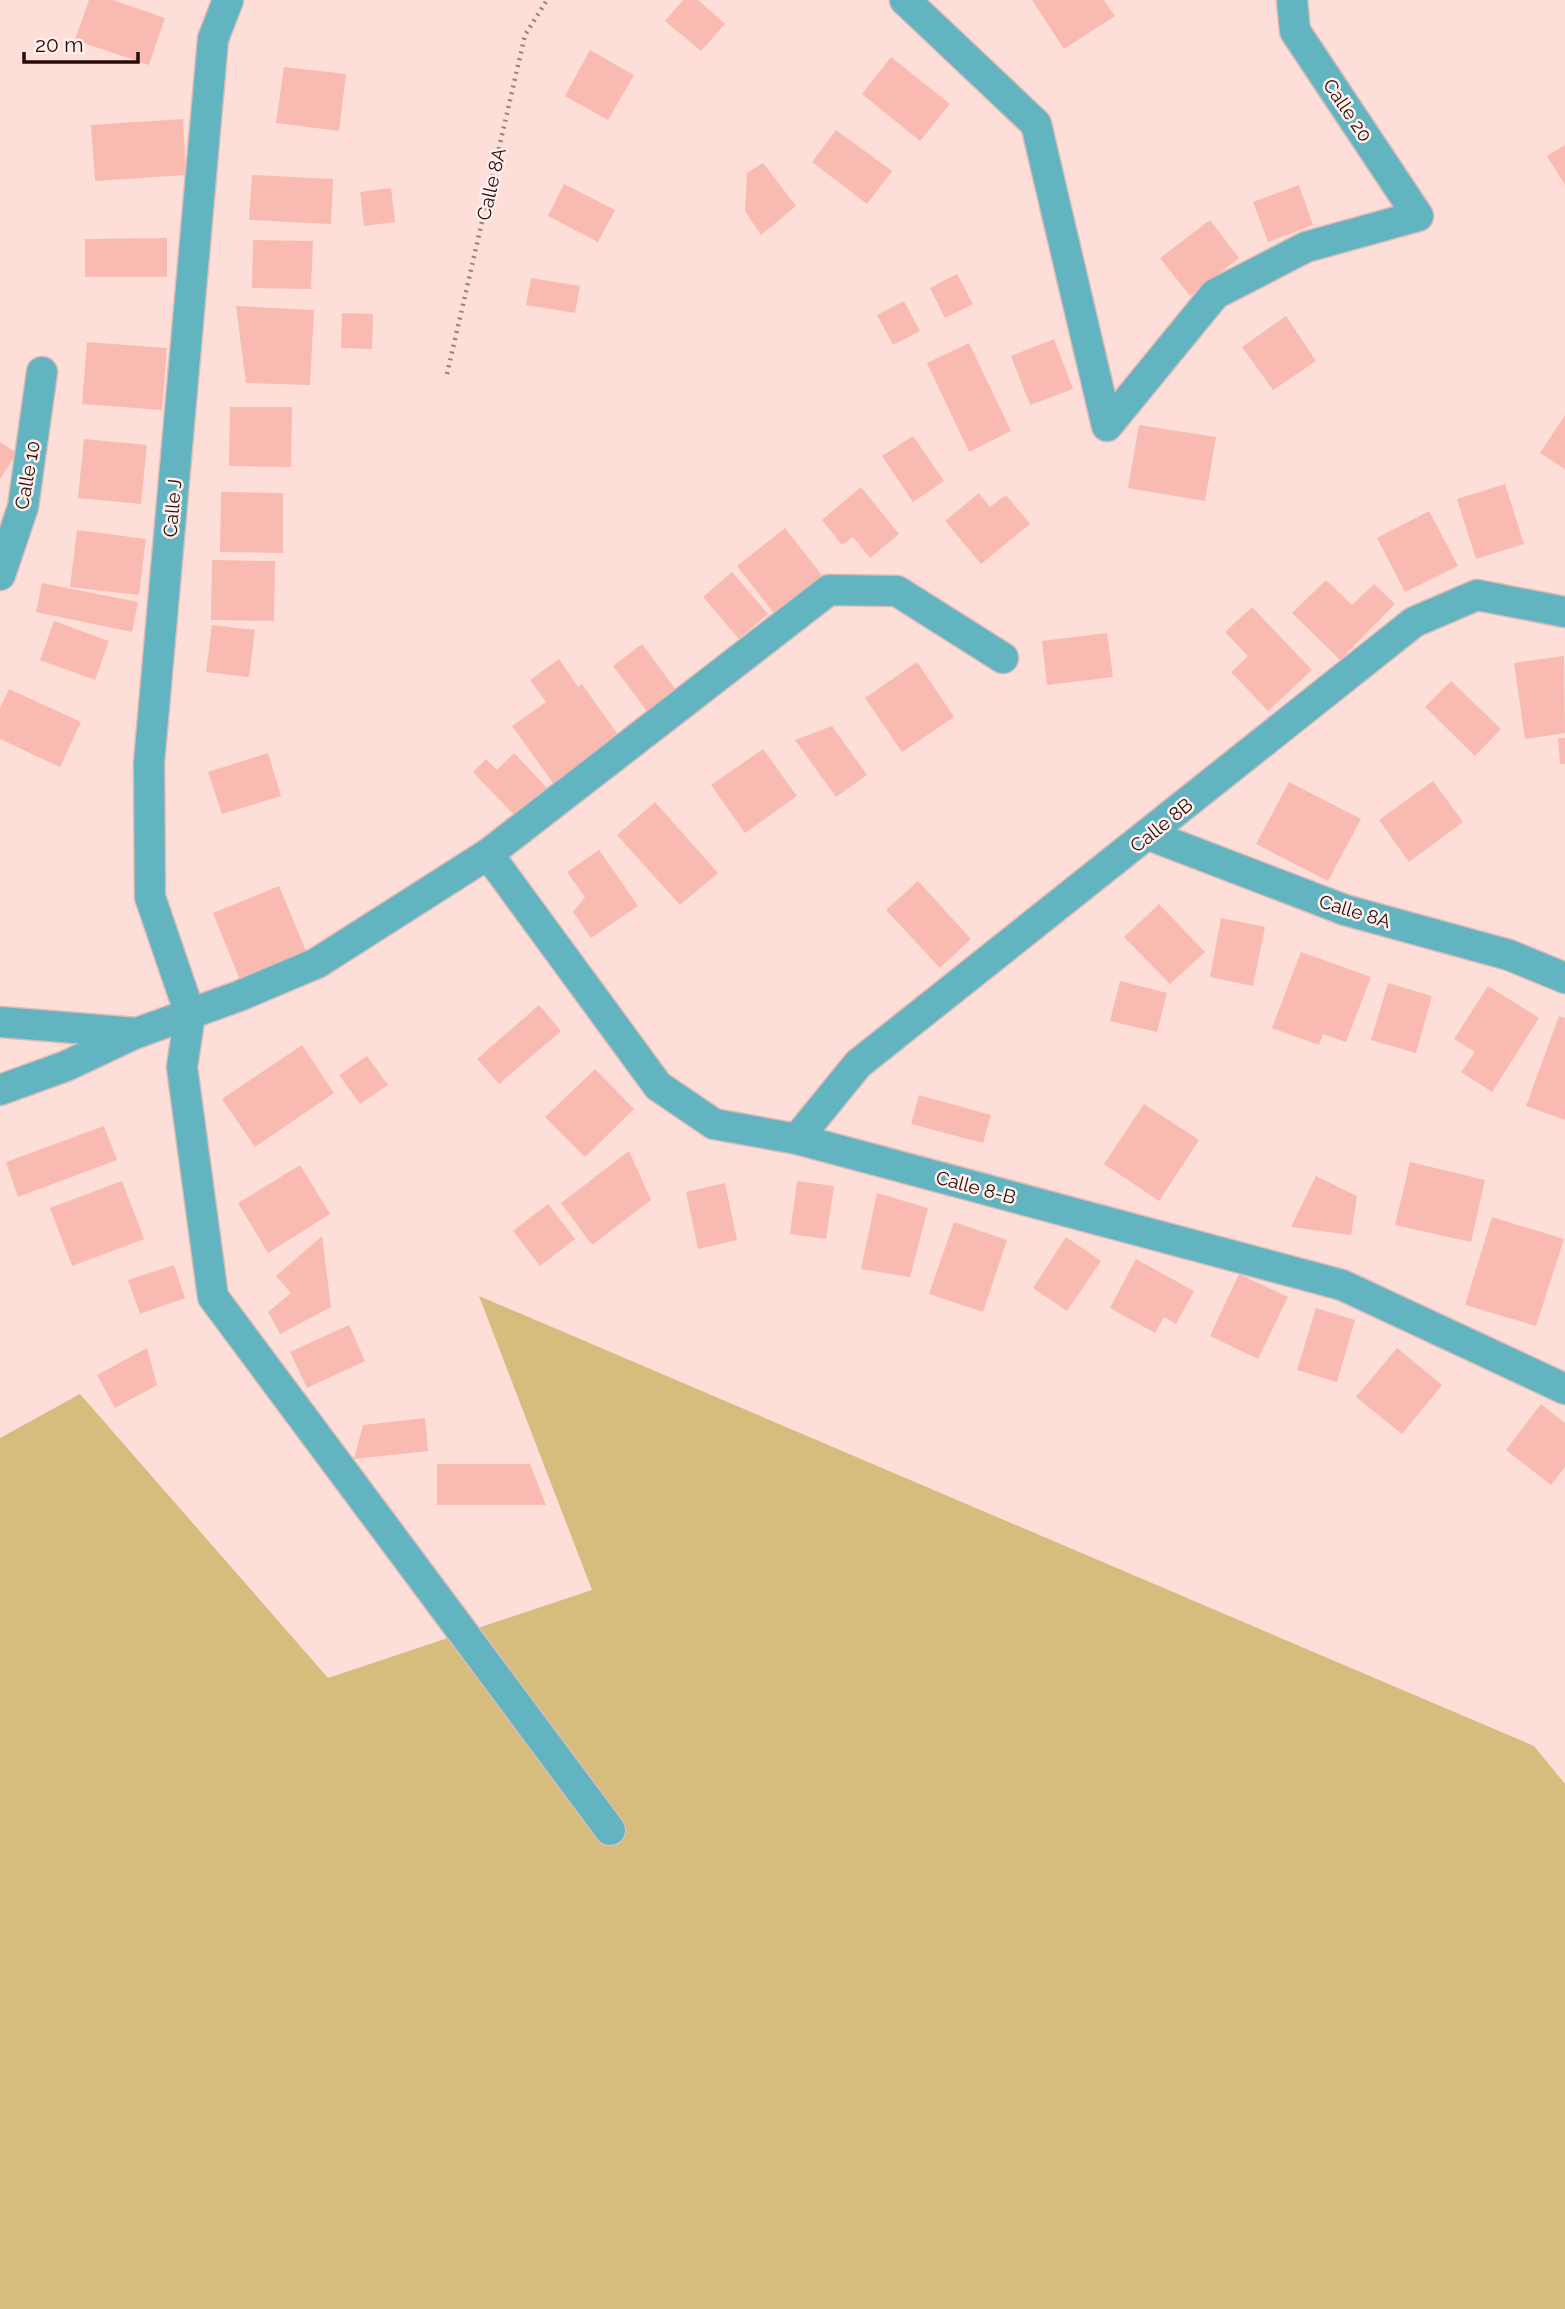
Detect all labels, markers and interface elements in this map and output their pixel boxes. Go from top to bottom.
scale bar [24,21,138,65]
text: 20 m [35,32,83,57]
street label: Calle 20 [1319,74,1377,146]
street label: Calle 8A [472,145,510,222]
street label: Calle 10 [10,439,44,511]
street label: Calle J [158,478,186,538]
street label: Calle 8B [1125,793,1197,857]
street label: Calle 8A [1317,890,1394,932]
street label: Calle 8-B [934,1166,1018,1208]

